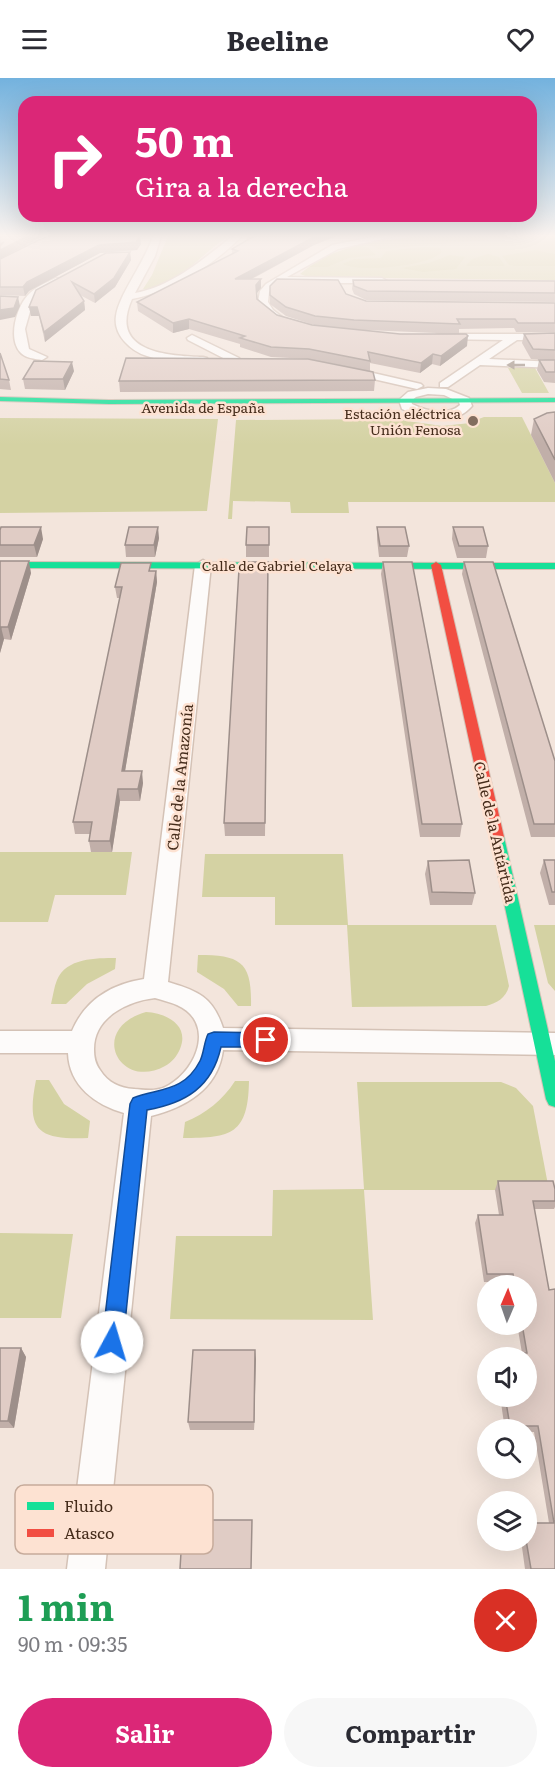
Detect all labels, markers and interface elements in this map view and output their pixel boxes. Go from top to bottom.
text: Beeline [226,19,329,59]
icon: menu [18,23,51,56]
icon: heart [504,23,537,56]
text: 50 m [135,108,234,170]
icon: right [36,120,114,198]
text: Gira a la derecha [135,165,348,205]
one-way arrow [507,360,526,370]
street label: Avenida de España [141,397,265,417]
place label: Estación eléctrica Unión Fenosa [344,403,461,439]
marker: Estación eléctrica Unión Fenosa [466,414,480,428]
street label: Calle de Gabriel Celaya [202,555,353,575]
street label: Calle de la Amazonía [160,702,198,851]
street label: Calle de la Antártida [469,759,524,906]
pin [240,1014,291,1065]
icon: arrive [249,1023,282,1056]
north arrow [477,1275,537,1335]
map controls [477,1275,537,1551]
position arrow [80,1310,144,1374]
button: sound [477,1347,537,1407]
button: search [477,1419,537,1479]
legend [15,1485,213,1554]
button: layers [477,1491,537,1551]
text: Fluido [64,1493,113,1517]
text: Atasco [64,1520,114,1544]
text: 1 min [18,1579,114,1632]
button: close [474,1589,537,1652]
text: 90 m · 09:35 [18,1628,127,1658]
button: Salir [18,1698,272,1767]
button: Compartir [284,1698,537,1767]

